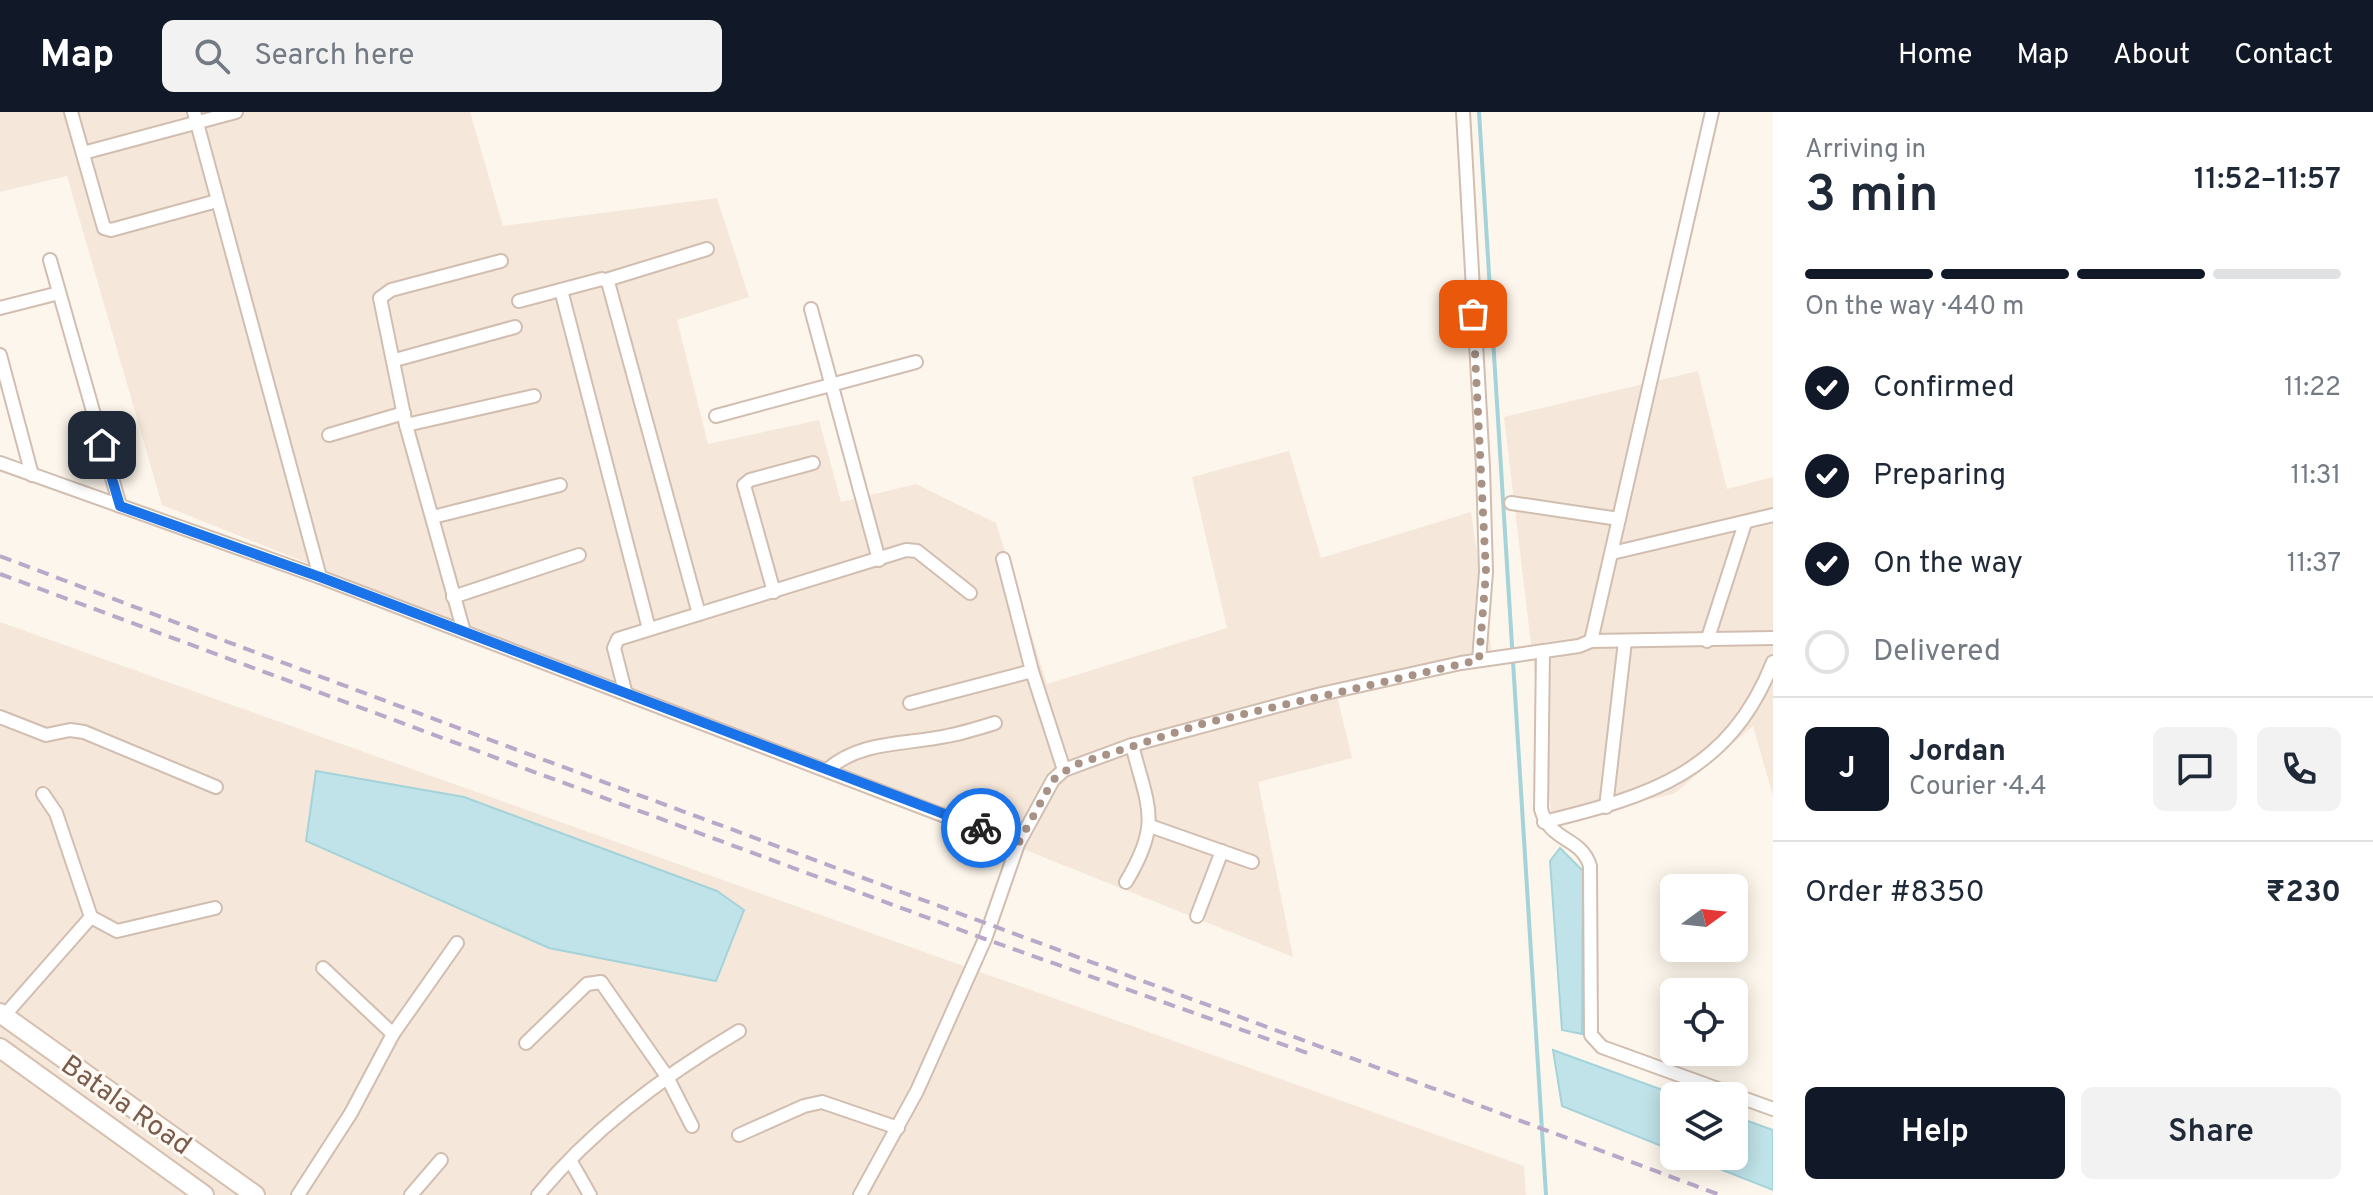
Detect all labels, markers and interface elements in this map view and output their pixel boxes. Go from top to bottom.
search box [162,20,722,92]
text: Map [40,32,114,81]
icon: search [190,34,234,78]
text: Search here [254,38,414,75]
text: Home [1898,38,1972,74]
text: Map [2016,38,2069,74]
text: About [2113,38,2190,74]
text: Contact [2234,38,2333,74]
text: Arriving in [1805,134,1926,167]
text: 11:52–11:57 [2194,162,2341,199]
text: 3 min [1805,164,1938,230]
pin [1439,280,1507,348]
text: On the way · 440 m [1805,291,2024,324]
icon: bag [1451,292,1495,336]
icon: check [1805,366,1849,410]
text: Confirmed [1873,370,2015,407]
text: 11:22 [2284,372,2341,405]
pin [68,411,136,479]
icon: home [80,423,124,467]
icon: check [1805,454,1849,498]
text: Preparing [1873,458,2006,495]
text: 11:31 [2290,460,2341,493]
icon: check [1805,542,1849,586]
text: On the way [1873,546,2023,583]
text: 11:37 [2287,548,2341,581]
text: Delivered [1873,634,2001,671]
button: chat [2153,727,2237,811]
button: phone [2257,727,2341,811]
text: Jordan [1909,734,2006,771]
text: J [1839,751,1855,788]
text: Courier · 4.4 [1909,771,2047,804]
courier [941,788,1021,868]
icon: bike [959,806,1003,850]
north arrow [1660,874,1748,962]
map controls [1660,874,1748,1170]
text: Order #8350 [1805,875,1985,912]
text: ₹230 [2266,875,2341,912]
button: locate [1660,978,1748,1066]
street label: Batala Road [53,1048,198,1165]
button: layers [1660,1082,1748,1170]
button: Help [1805,1087,2065,1179]
button: Share [2081,1087,2341,1179]

